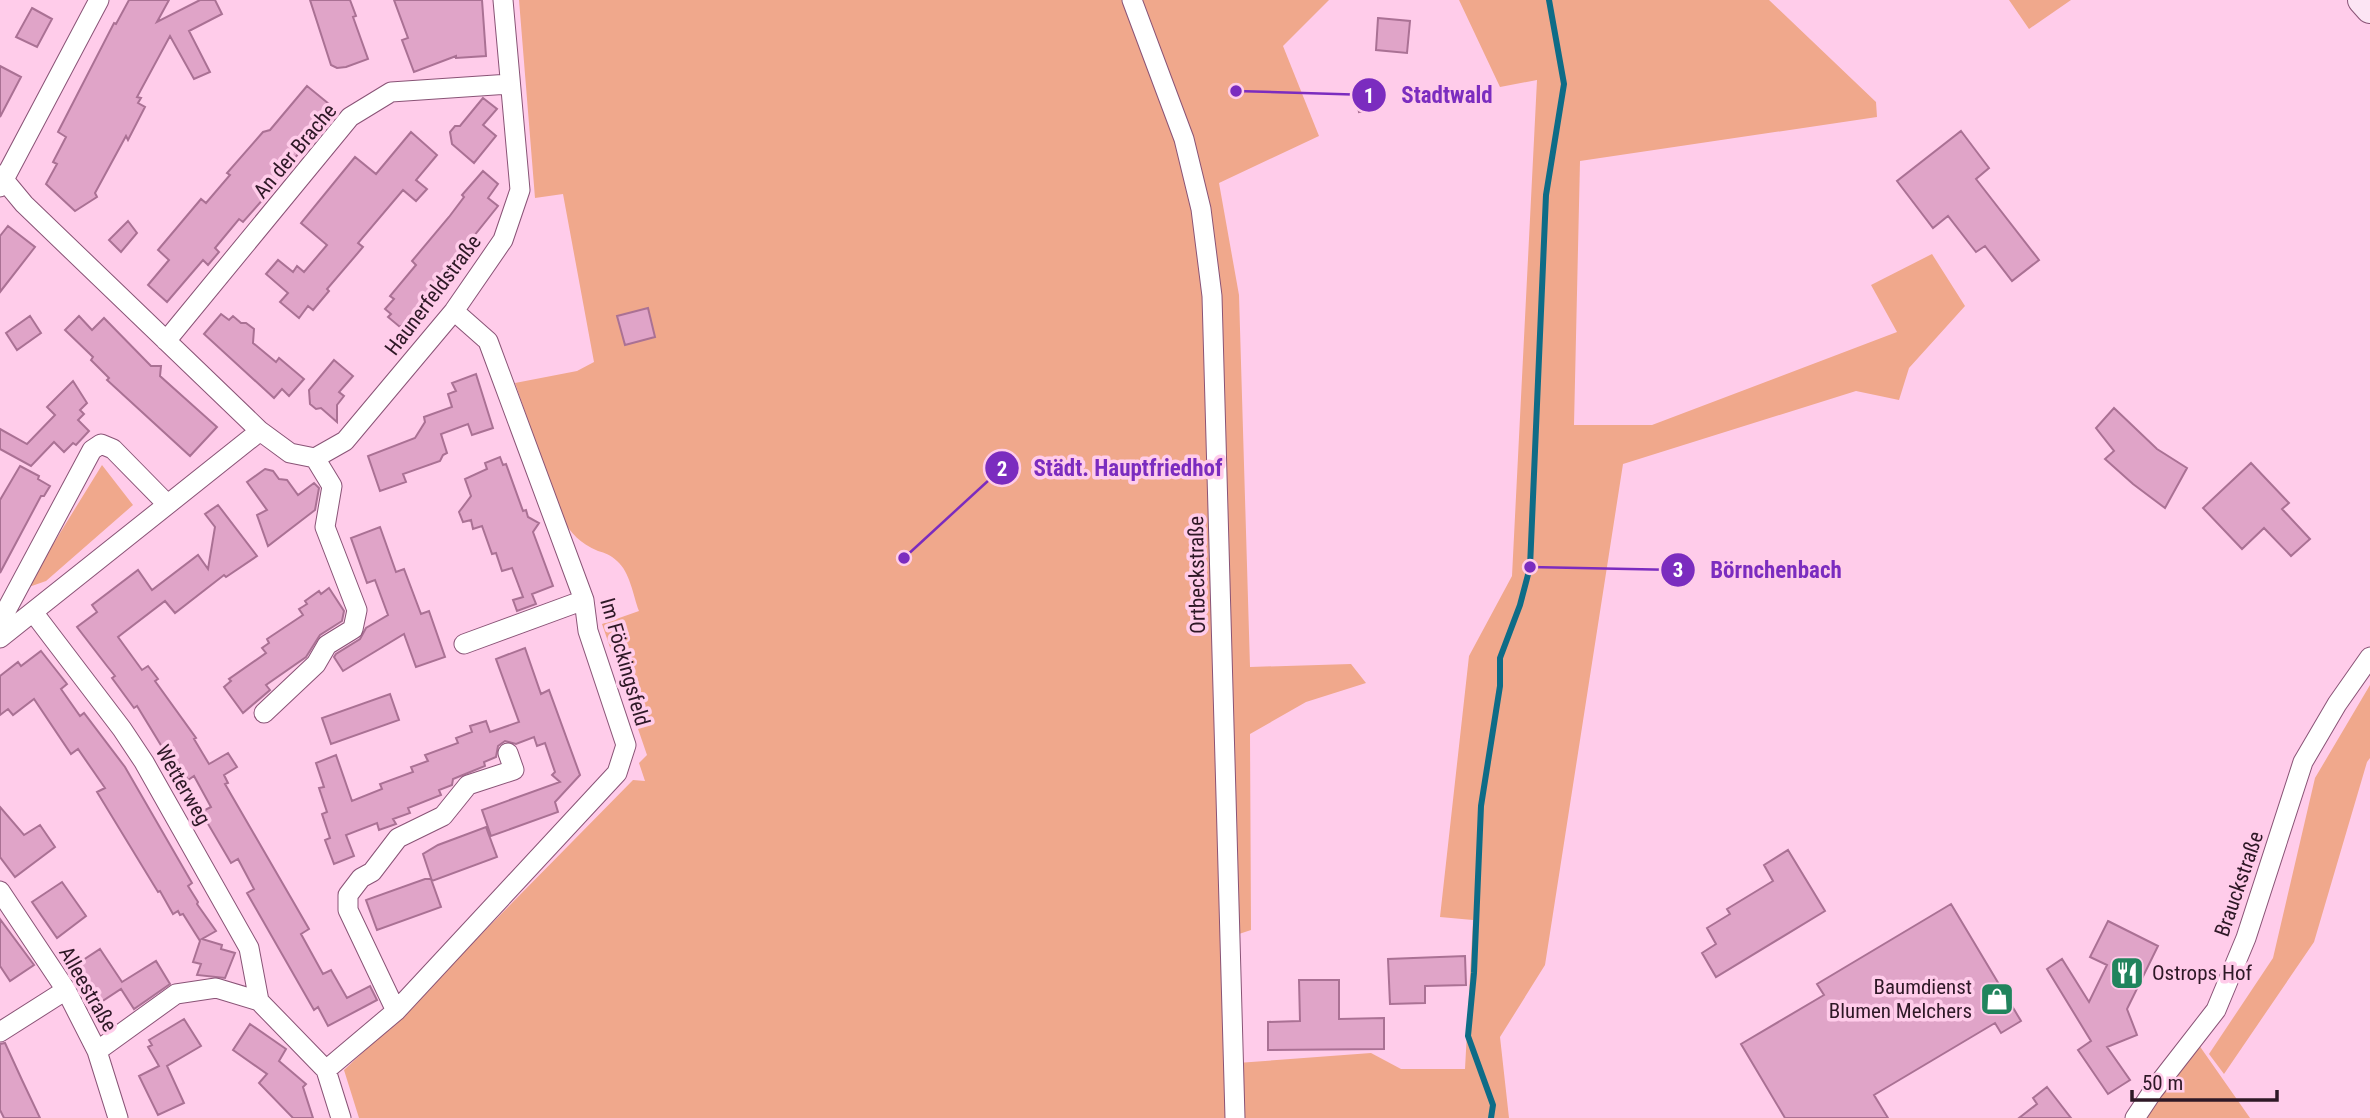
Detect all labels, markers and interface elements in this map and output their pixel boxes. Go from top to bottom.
callout: Stadtwald [1352,73,1506,117]
text: Stadtwald [1401,82,1493,109]
text: 1 [1364,84,1374,108]
street label: An der Brache [249,99,342,203]
street label: Haunerfeldstraße [380,230,486,360]
callout: Städt. Hauptfriedhof [985,446,1237,490]
text: Städt. Hauptfriedhof [1033,455,1223,482]
text: 2 [997,457,1007,481]
street label: Ortbeckstraße [1184,516,1210,634]
callout: Börnchenbach [1661,548,1855,592]
text: Börnchenbach [1710,557,1842,584]
text: 3 [1673,558,1683,582]
street label: Im Föckingsfeld [595,595,655,729]
street label: Wetterweg [151,741,215,829]
street label: Brauckstraße [2210,828,2268,940]
street label: Alleestraße [54,942,122,1036]
restaurant icon: Ostrops Hof [2108,954,2146,992]
place label: Ostrops Hof [2152,961,2252,985]
place label: Baumdienst Blumen Melchers [1829,975,1972,1023]
shop icon: Baumdienst Blumen Melchers [1978,980,2016,1018]
scale bar [2132,1058,2277,1102]
text: 50 m [2142,1071,2183,1095]

